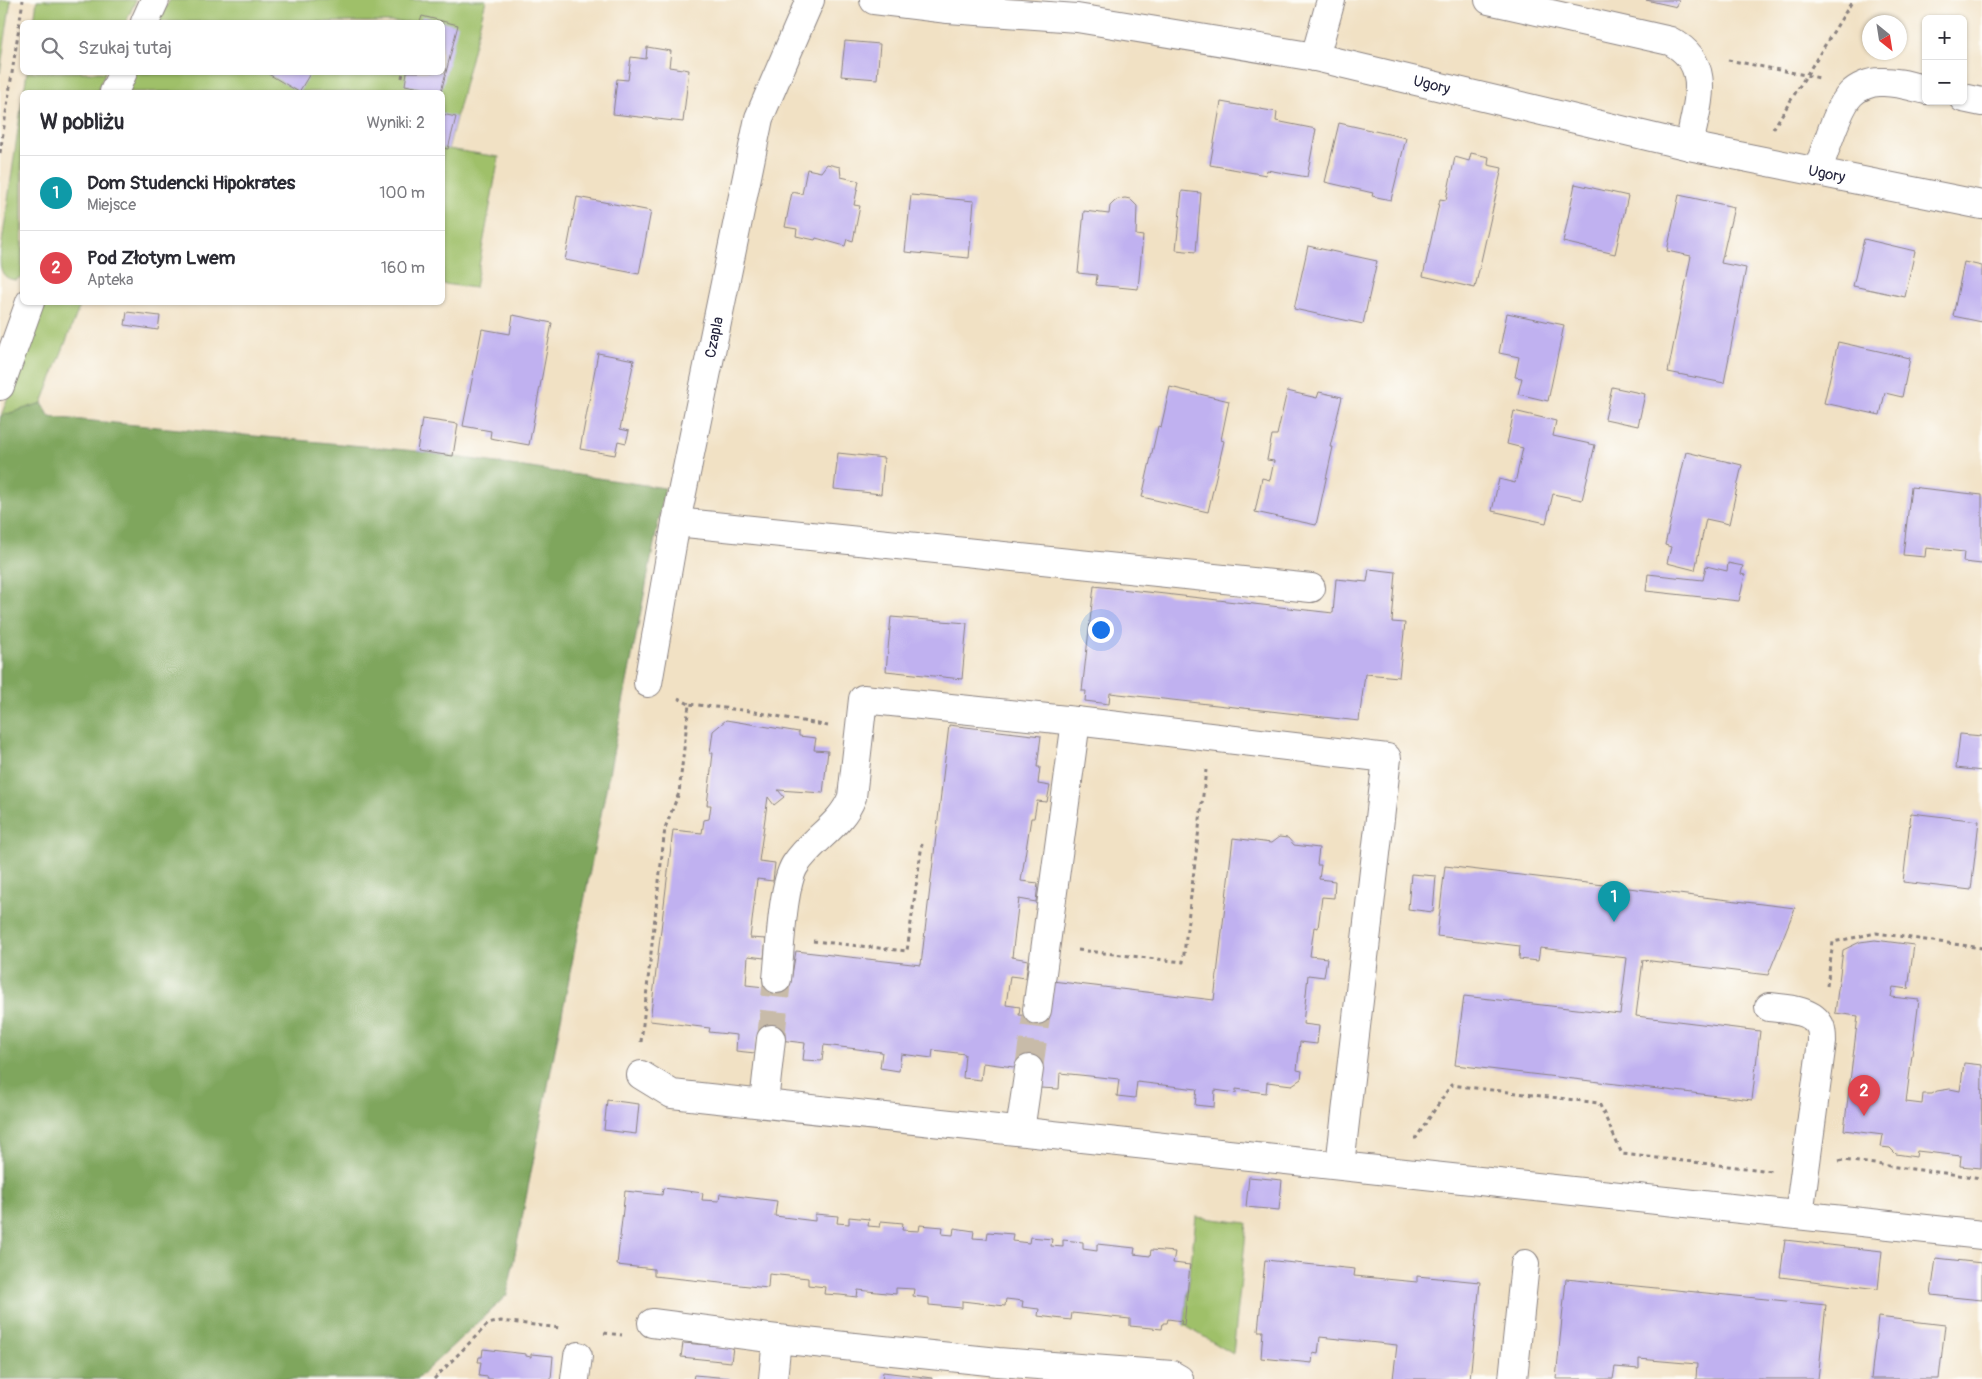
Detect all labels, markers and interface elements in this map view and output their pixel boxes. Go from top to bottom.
north arrow [1862,15,1907,60]
map controls [1922,15,1967,105]
button: + [1922,15,1967,60]
search box [20,20,445,75]
icon: search [38,34,66,62]
text: Szukaj tutaj [78,36,172,60]
button: − [1922,60,1967,105]
street label: Ugory [1411,72,1453,99]
text: W pobliżu [40,109,124,136]
text: Wyniki: 2 [366,113,425,133]
street label: Ugory [1806,161,1847,187]
text: Dom Studencki Hipokrates [87,171,295,195]
text: 1 [53,183,59,203]
text: 100 m [379,183,425,203]
text: Miejsce [87,195,136,215]
text: Pod Złotym Lwem [87,246,235,270]
text: 2 [52,258,60,278]
text: 160 m [381,258,425,278]
text: Apteka [87,270,133,290]
street label: Czapla [701,315,728,360]
your location [1088,617,1114,643]
pin: 1 [1598,881,1630,922]
pin: 2 [1848,1075,1880,1116]

